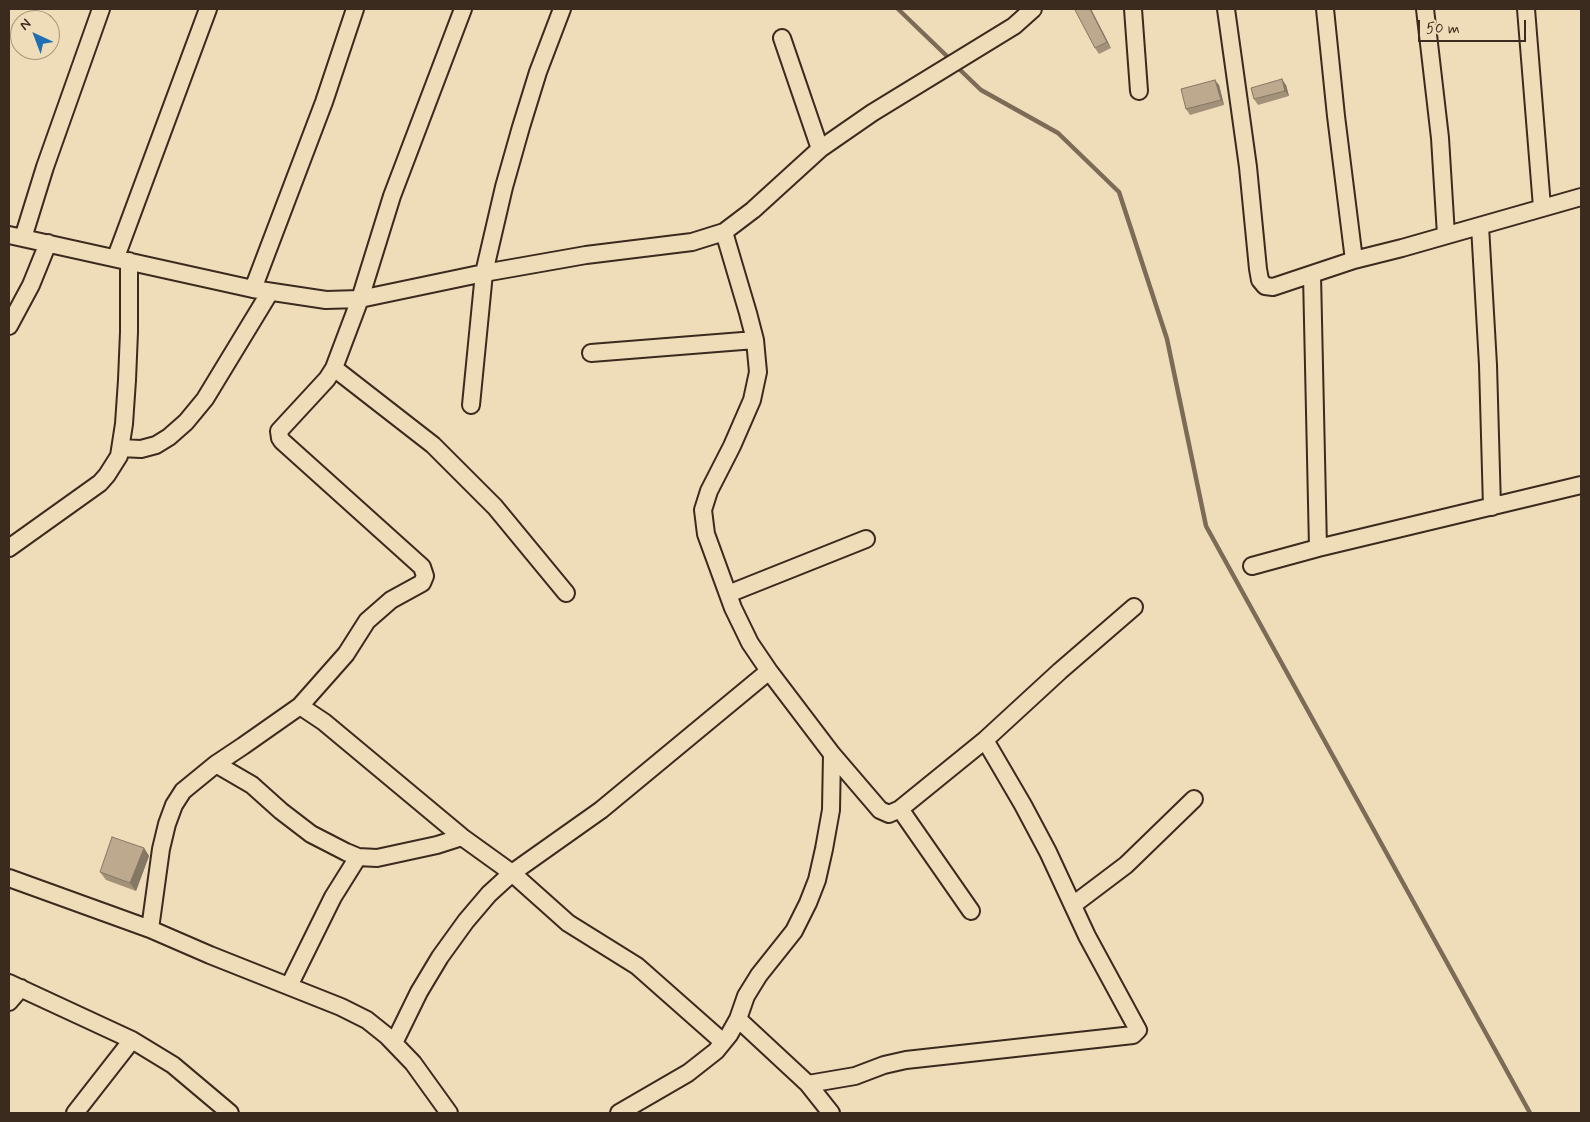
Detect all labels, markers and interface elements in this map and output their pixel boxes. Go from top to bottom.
north arrow [10,10,60,60]
scale bar [1420,10,1528,42]
text: N [16,15,35,35]
text: 50 m [1426,19,1460,39]

